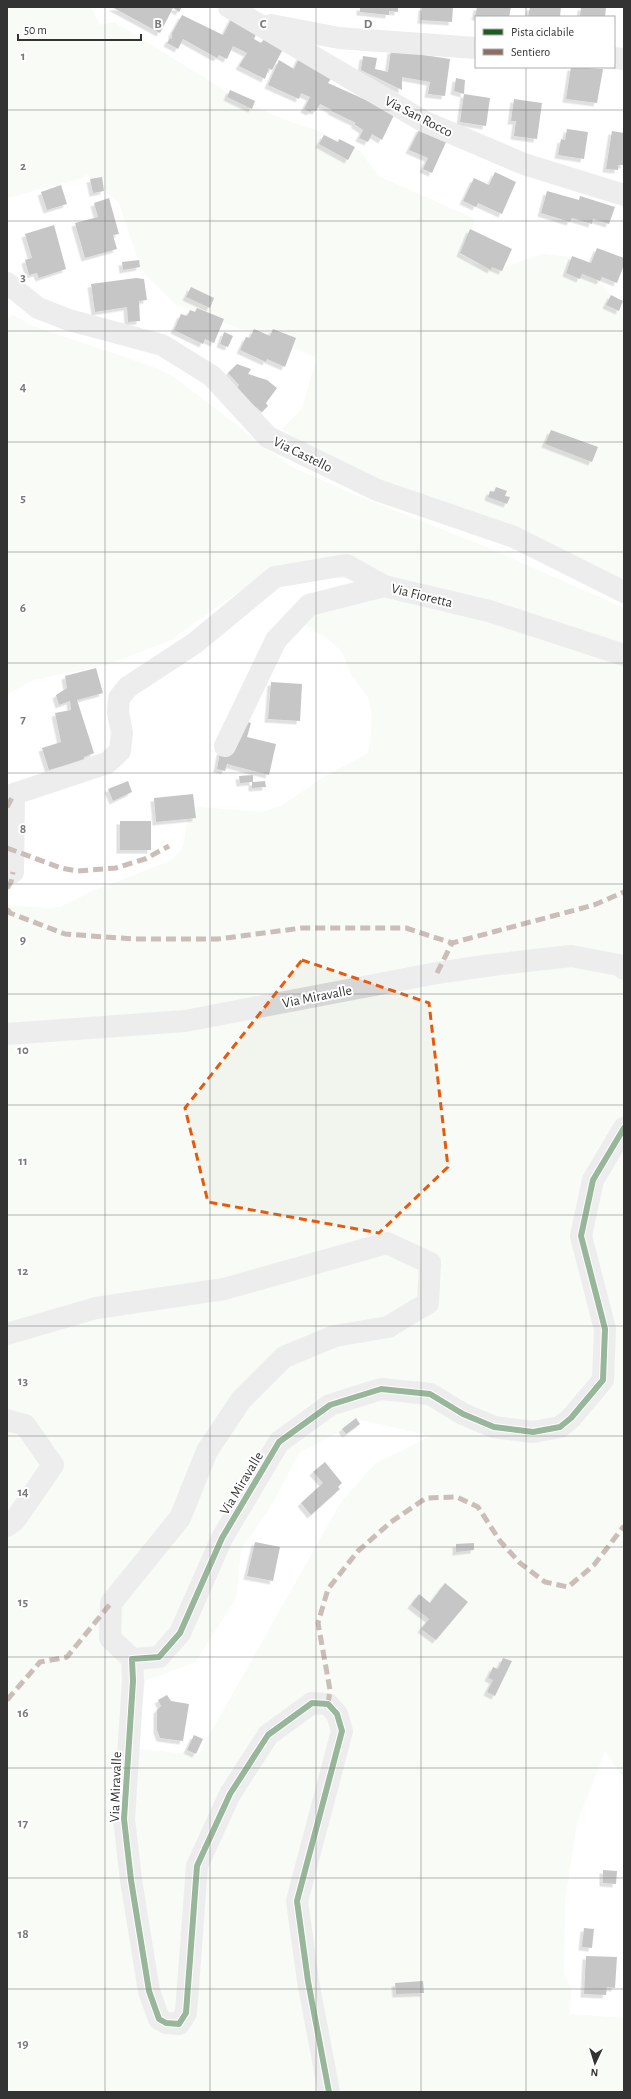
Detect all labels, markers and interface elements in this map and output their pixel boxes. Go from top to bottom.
scale bar [18,16,141,42]
legend [475,16,615,68]
text: B [154,18,162,31]
text: C [260,18,267,31]
text: D [364,18,373,31]
text: 50 m [24,24,47,36]
text: Pista ciclabile [511,26,574,38]
text: Sentiero [511,46,550,58]
text: 1 [21,50,25,63]
street label: Via San Rocco [382,94,455,140]
text: 2 [20,160,26,173]
text: 3 [20,271,26,284]
text: 4 [20,381,27,394]
street label: Via Castello [271,435,334,475]
text: 5 [20,492,26,505]
street label: Via Fioretta [390,582,454,610]
text: 6 [20,602,26,615]
text: 7 [20,713,26,726]
text: 8 [20,823,26,836]
text: 9 [20,934,26,947]
street label: Via Miravalle [281,983,353,1011]
text: 10 [17,1044,29,1057]
text: 11 [18,1155,28,1168]
text: 12 [18,1265,28,1278]
text: 13 [18,1375,29,1388]
street label: Via Miravalle [218,1450,266,1517]
text: 14 [17,1486,29,1499]
text: 15 [18,1596,29,1609]
text: 16 [18,1707,28,1720]
street label: Via Miravalle [108,1751,124,1823]
text: 17 [18,1817,29,1830]
text: 18 [17,1928,29,1941]
text: 19 [18,2038,28,2051]
north arrow [575,2043,615,2083]
text: N [590,2067,599,2078]

